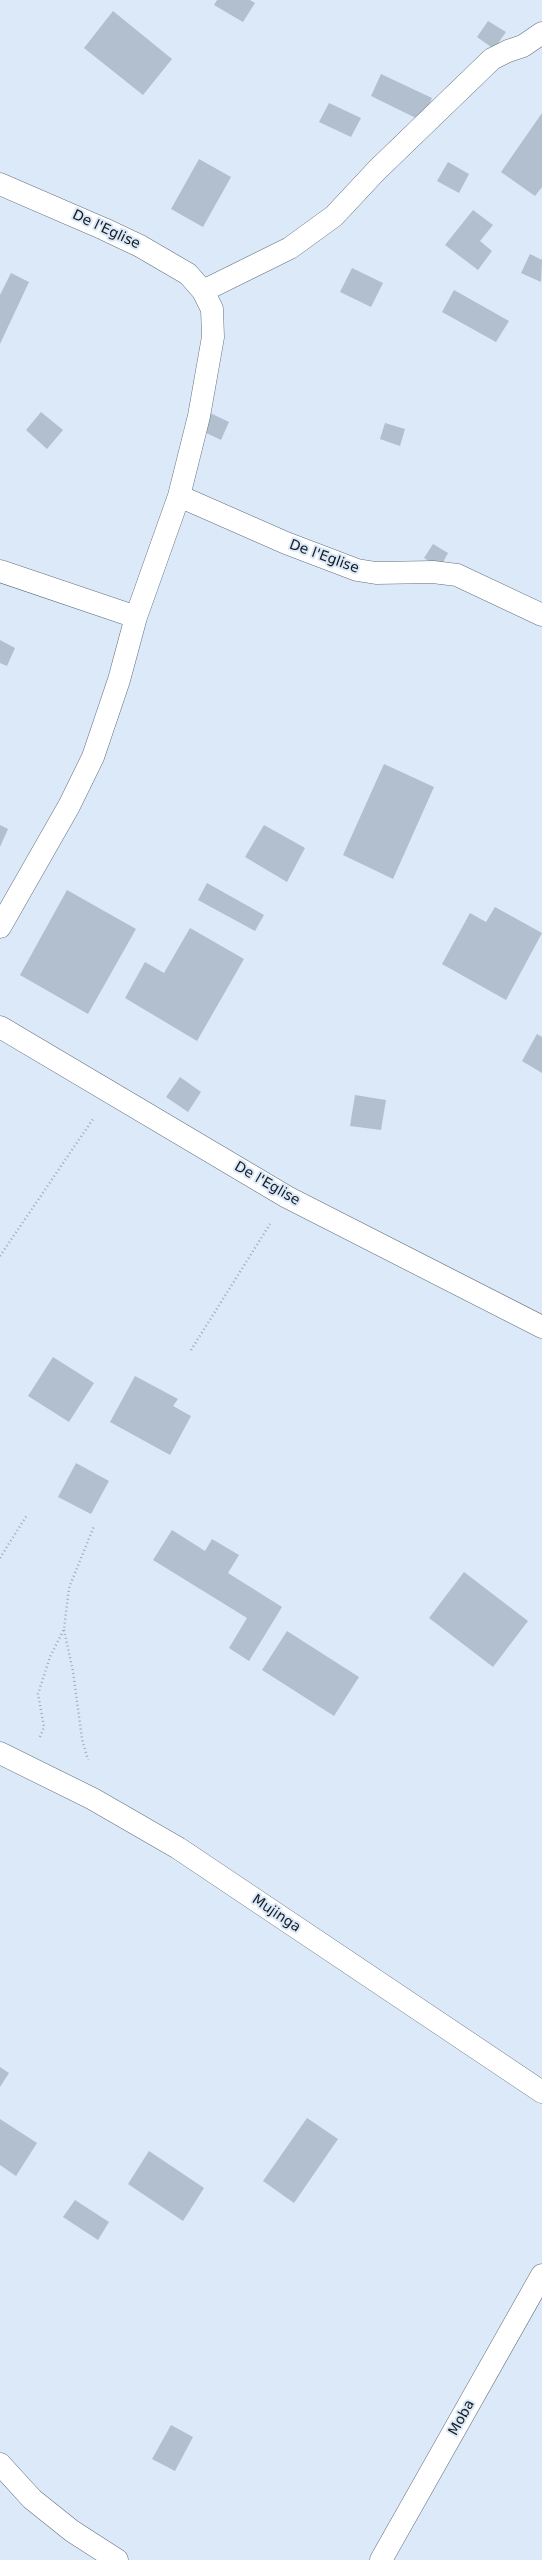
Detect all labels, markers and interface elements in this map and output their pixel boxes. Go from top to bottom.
street label: De l'Eglise [69,207,143,253]
street label: De l'Eglise [287,537,361,577]
street label: De l'Eglise [231,1158,303,1210]
street label: Mujinga [248,1892,304,1936]
street label: Moba [445,2397,479,2439]

